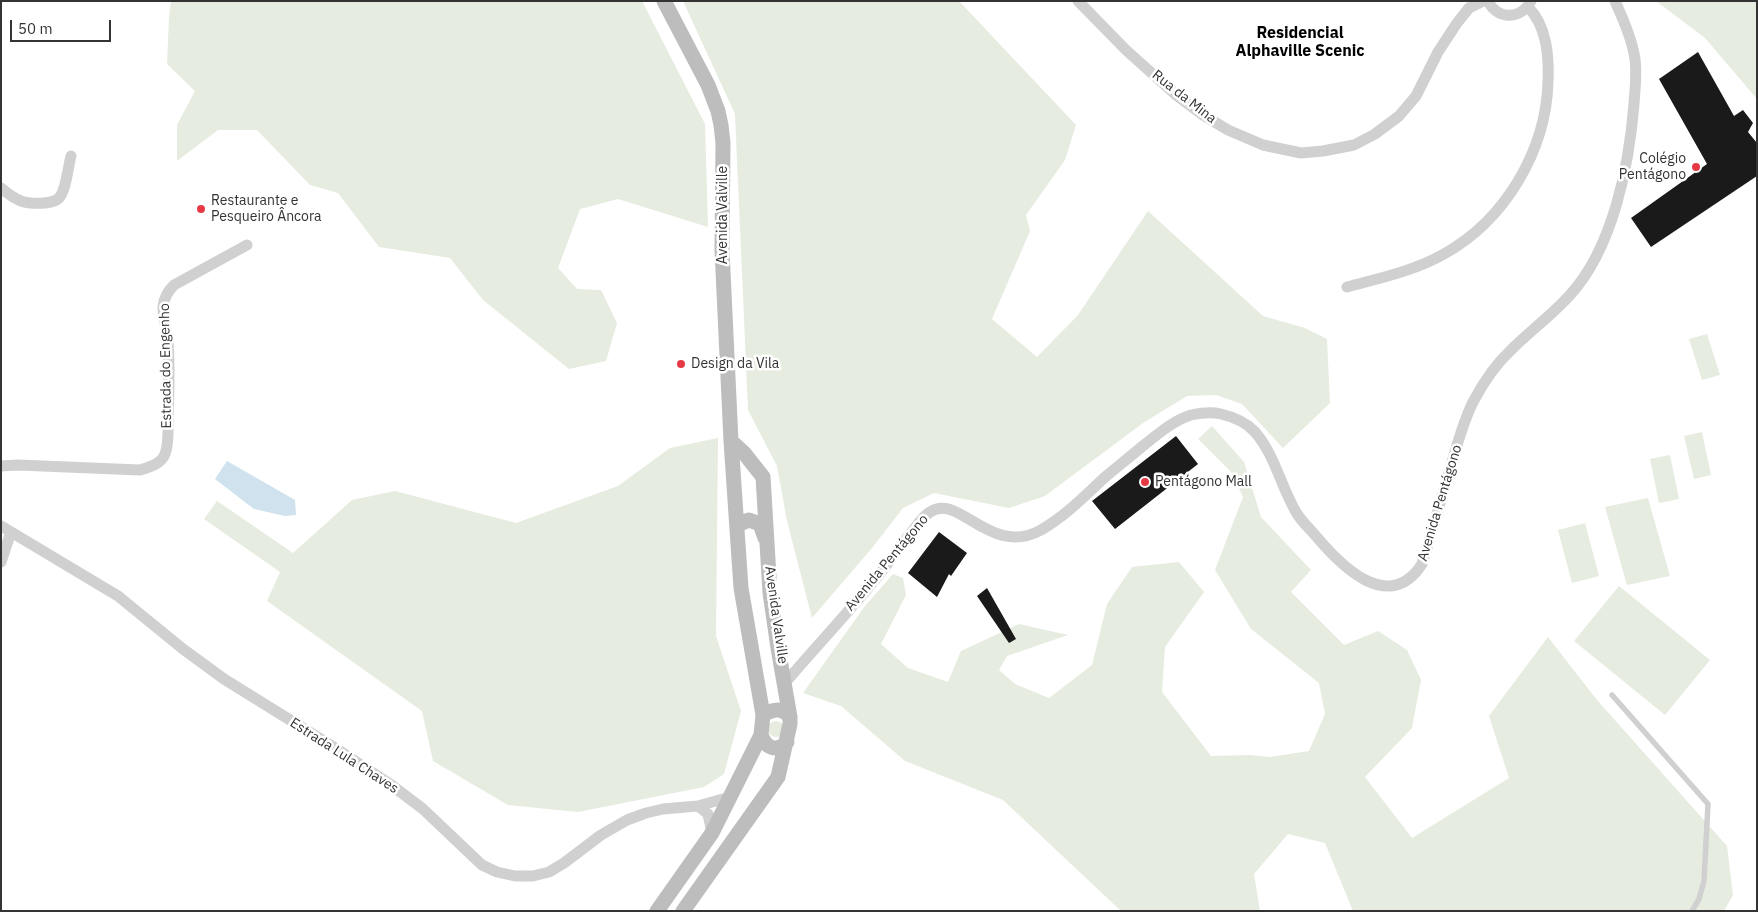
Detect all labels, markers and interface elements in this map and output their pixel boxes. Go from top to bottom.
scale bar [12,10,114,42]
text: 50 m [18,19,53,38]
district label: Residencial Alphaville Scenic [1235,23,1365,61]
street label: Rua da Mina [1149,67,1219,127]
place label: Colégio Pentágono [1619,151,1686,184]
marker: Colégio Pentágono [1690,161,1702,173]
street label: Avenida Valville [715,166,731,264]
place label: Restaurante e Pesqueiro Âncora [211,193,321,226]
marker: Restaurante e Pesqueiro Âncora [195,203,207,215]
street label: Estrada do Engenho [157,303,175,429]
place label: Design da Vila [691,356,779,372]
marker: Design da Vila [675,358,687,370]
street label: Avenida Pentágono [1414,443,1466,563]
place label: Pentágono Mall [1155,474,1252,490]
marker: Pentágono Mall [1139,476,1151,488]
street label: Avenida Pentágono [842,511,932,615]
street label: Avenida Valville [761,565,791,665]
street label: Estrada Lula Chaves [287,715,401,797]

